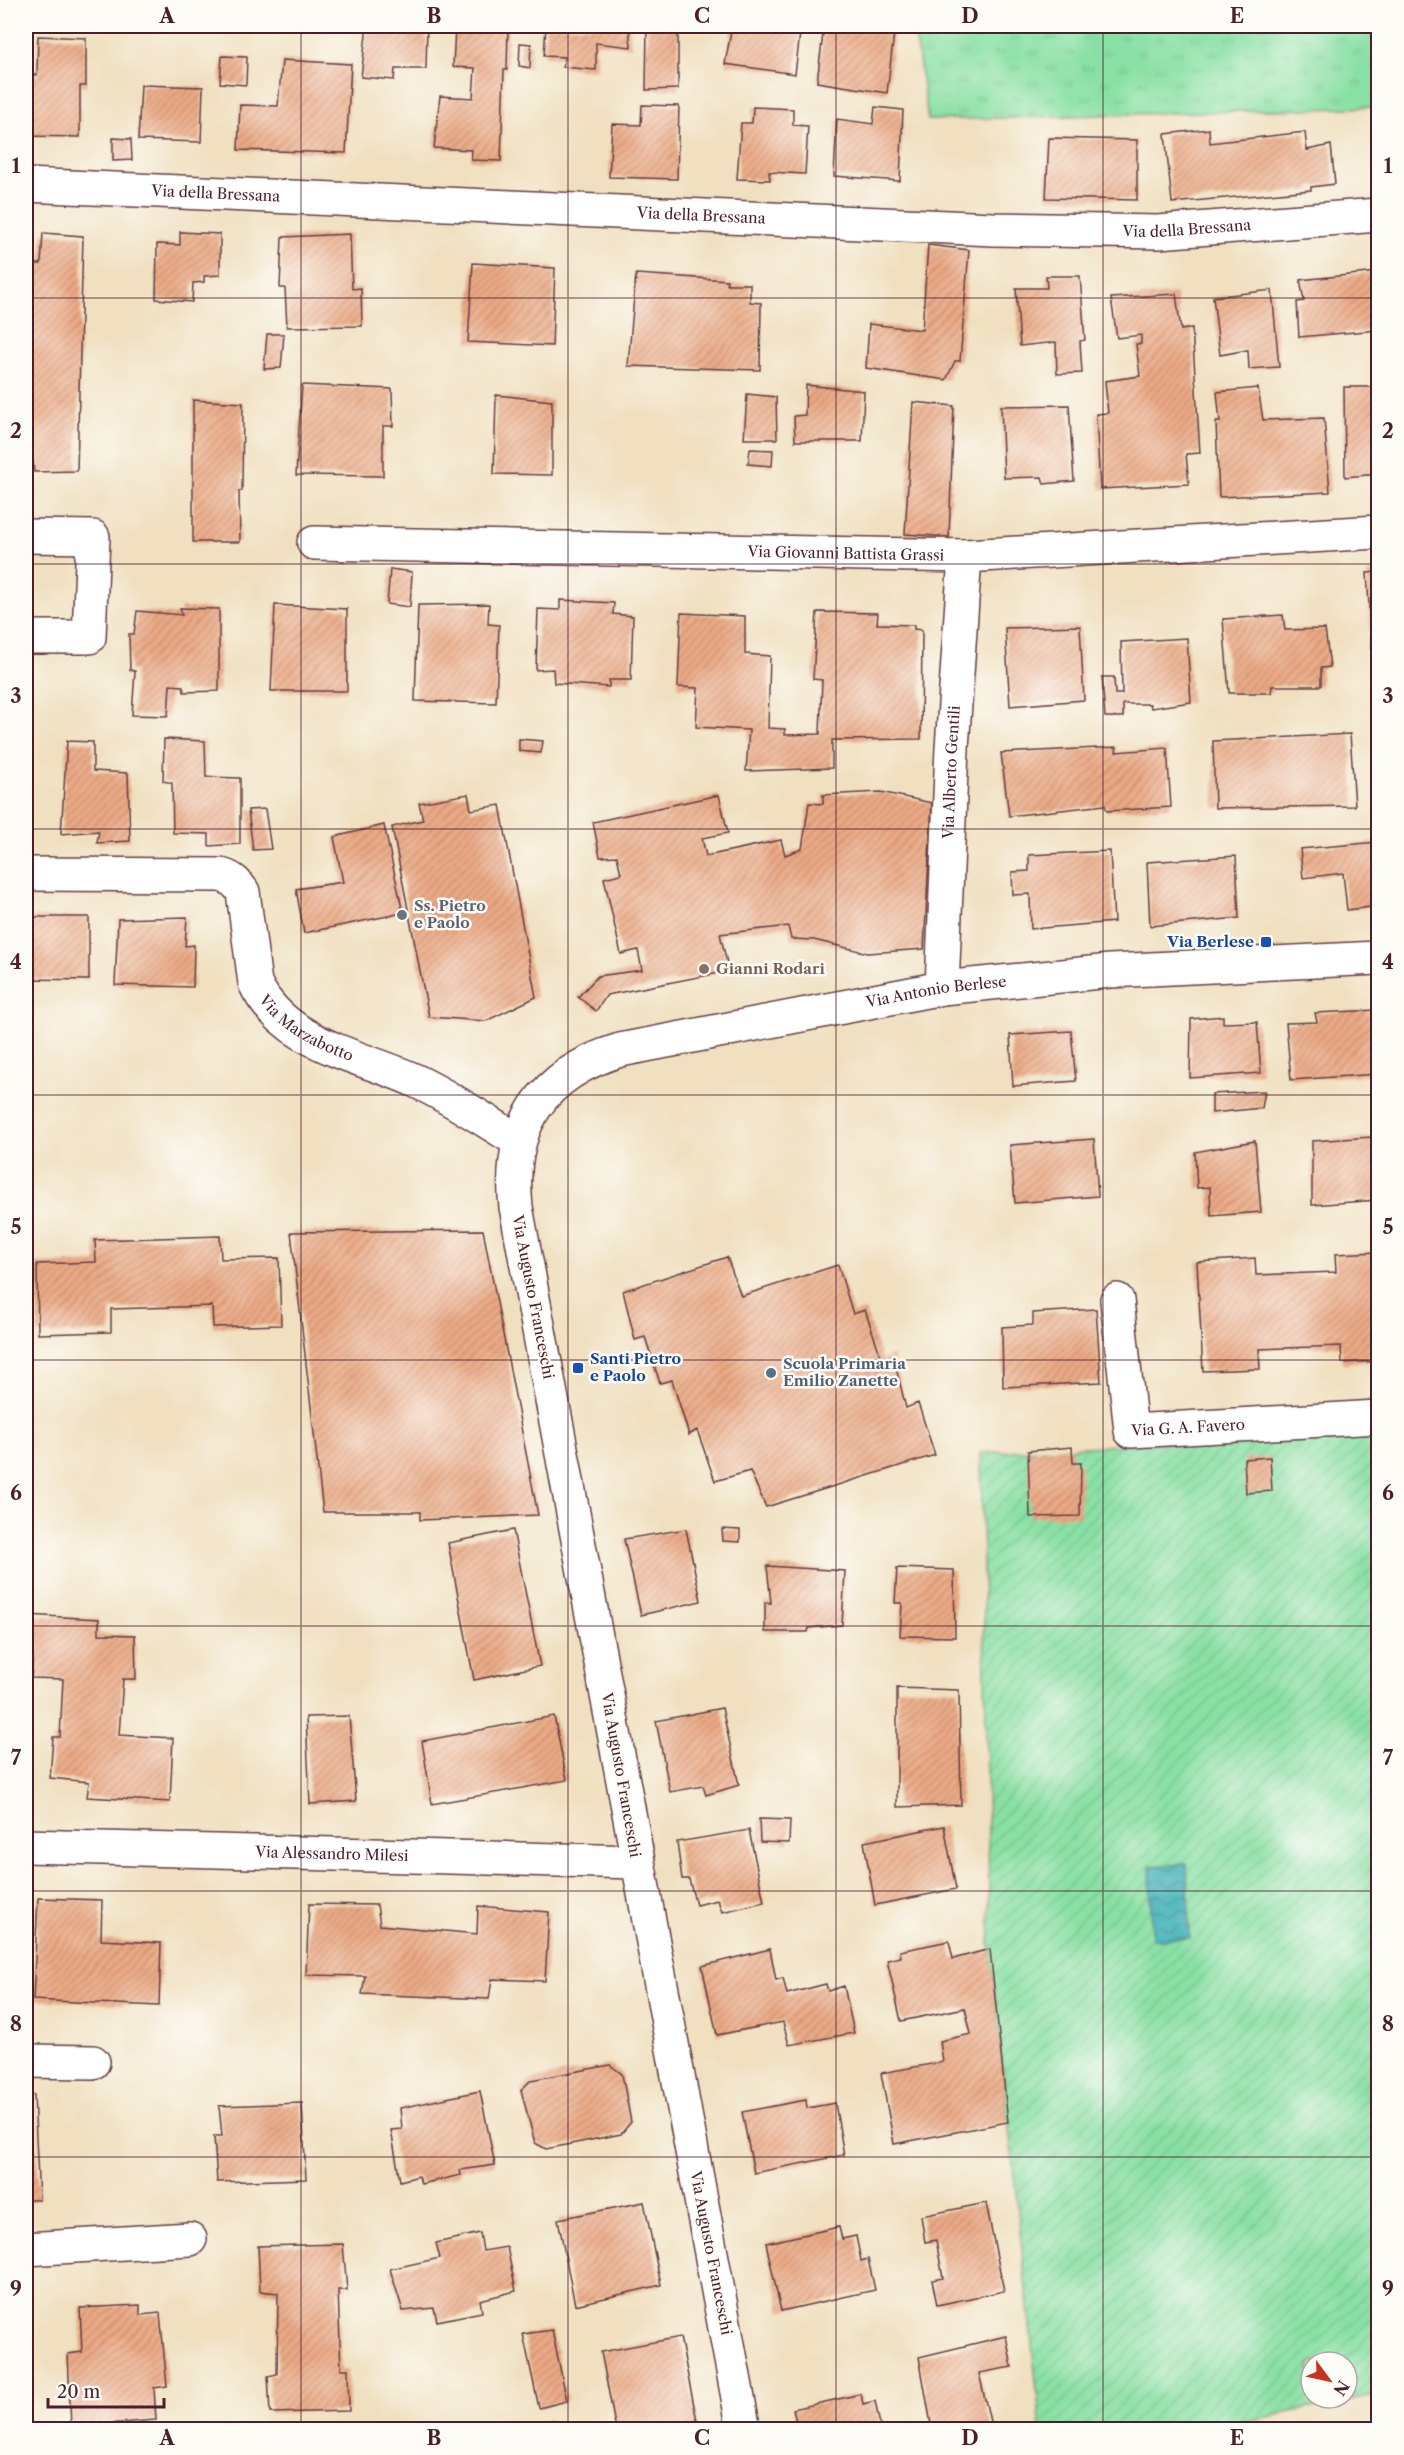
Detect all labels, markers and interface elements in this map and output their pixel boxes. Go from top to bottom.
text: A [158,4,175,28]
text: B [427,4,442,28]
text: C [694,4,710,28]
text: D [961,4,979,28]
text: E [1230,4,1244,28]
text: 1 [12,154,21,178]
text: 1 [1384,154,1393,178]
street label: Via della Bressana [150,181,281,206]
street label: Via della Bressana [636,203,766,228]
street label: Via della Bressana [1121,215,1252,241]
text: 2 [10,419,22,443]
text: 2 [1382,419,1394,443]
street label: Via Giovanni Battista Grassi [746,542,945,565]
text: 3 [10,684,22,708]
text: 3 [1382,684,1394,708]
street label: Via Alberto Gentili [938,705,964,840]
place label: Ss. Pietro e Paolo [414,896,486,932]
marker: Ss. Pietro e Paolo [395,908,409,922]
place label: Via Berlese [1166,932,1254,951]
marker: Via Berlese [1259,935,1273,949]
text: 4 [10,950,22,974]
text: 4 [1382,950,1394,974]
place label: Gianni Rodari [716,959,825,978]
marker: Gianni Rodari [697,962,711,976]
street label: Via Antonio Berlese [863,972,1007,1012]
street label: Via Marzabotto [255,990,356,1065]
street label: Via Augusto Franceschi [508,1212,559,1381]
text: 5 [10,1215,22,1239]
text: 5 [1382,1215,1394,1239]
place label: Santi Pietro e Paolo [590,1349,681,1385]
place label: Scuola Primaria Emilio Zanette [783,1354,906,1390]
marker: Santi Pietro e Paolo [571,1361,585,1375]
marker: Scuola Primaria Emilio Zanette [764,1366,778,1380]
street label: Via G. A. Favero [1130,1415,1245,1440]
text: 6 [10,1481,22,1505]
text: 6 [1382,1481,1394,1505]
street label: Via Augusto Franceschi [597,1690,645,1859]
text: 7 [11,1746,22,1770]
text: 7 [1383,1746,1394,1770]
street label: Via Alessandro Milesi [254,1842,409,1865]
text: 8 [10,2012,22,2036]
text: 8 [1382,2012,1394,2036]
street label: Via Augusto Franceschi [686,2168,737,2337]
text: 9 [10,2277,22,2301]
text: 9 [1382,2277,1394,2301]
north arrow [1299,2350,1359,2410]
scale bar [48,2371,164,2409]
text: N [1329,2377,1354,2400]
text: 20 m [57,2381,101,2403]
text: A [158,2426,175,2450]
text: B [427,2426,442,2450]
text: C [694,2426,710,2450]
text: D [961,2426,979,2450]
text: E [1230,2426,1244,2450]

